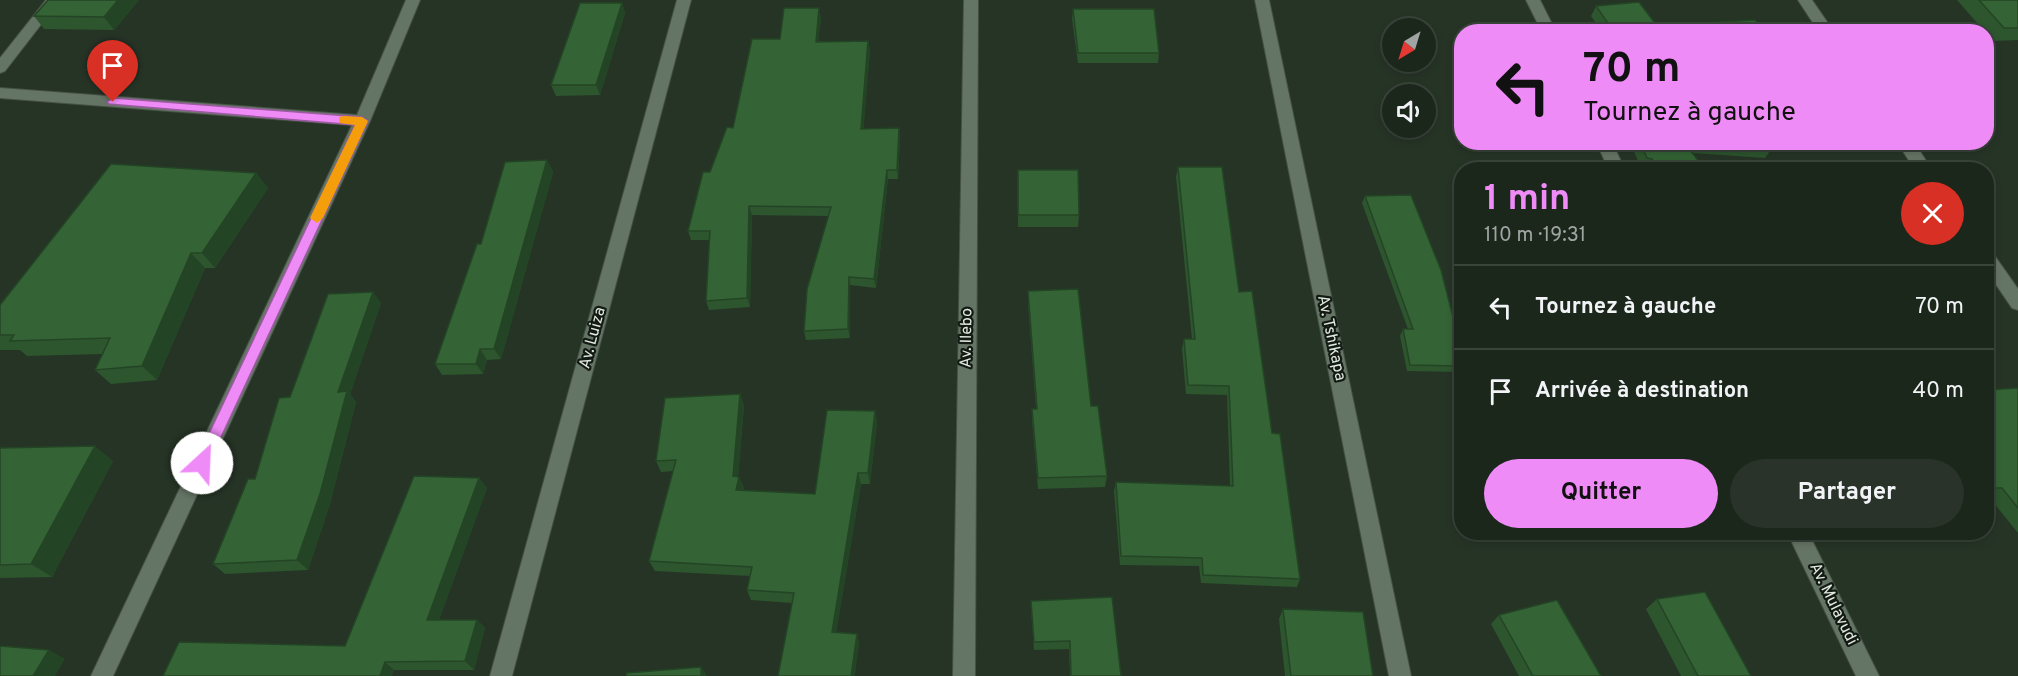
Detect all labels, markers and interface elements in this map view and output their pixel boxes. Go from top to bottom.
north arrow [1382,18,1436,72]
map controls [1382,18,1436,138]
pin [87,40,138,102]
text: 70 m [1583,44,1681,97]
icon: left [1484,48,1562,126]
icon: arrive [96,49,129,82]
button: sound [1382,84,1436,138]
text: Tournez à gauche [1583,96,1796,130]
text: 1 min [1484,177,1570,223]
button: close [1901,182,1964,245]
text: 110 m · 19:31 [1484,223,1586,249]
icon: left [1484,291,1517,324]
street label: Av. Tshikapa [1312,293,1350,383]
text: Tournez à gauche [1535,294,1716,321]
text: 70 m [1915,294,1964,321]
street label: Av. Luiza [575,305,611,371]
street label: Av. Ilebo [956,308,978,368]
icon: arrive [1484,375,1517,408]
text: Arrivée à destination [1535,378,1749,405]
text: 40 m [1912,378,1964,405]
position arrow [170,431,234,495]
button: Quitter [1484,459,1718,528]
button: Partager [1730,459,1964,528]
street label: Av. Mulavudi [1804,560,1862,648]

